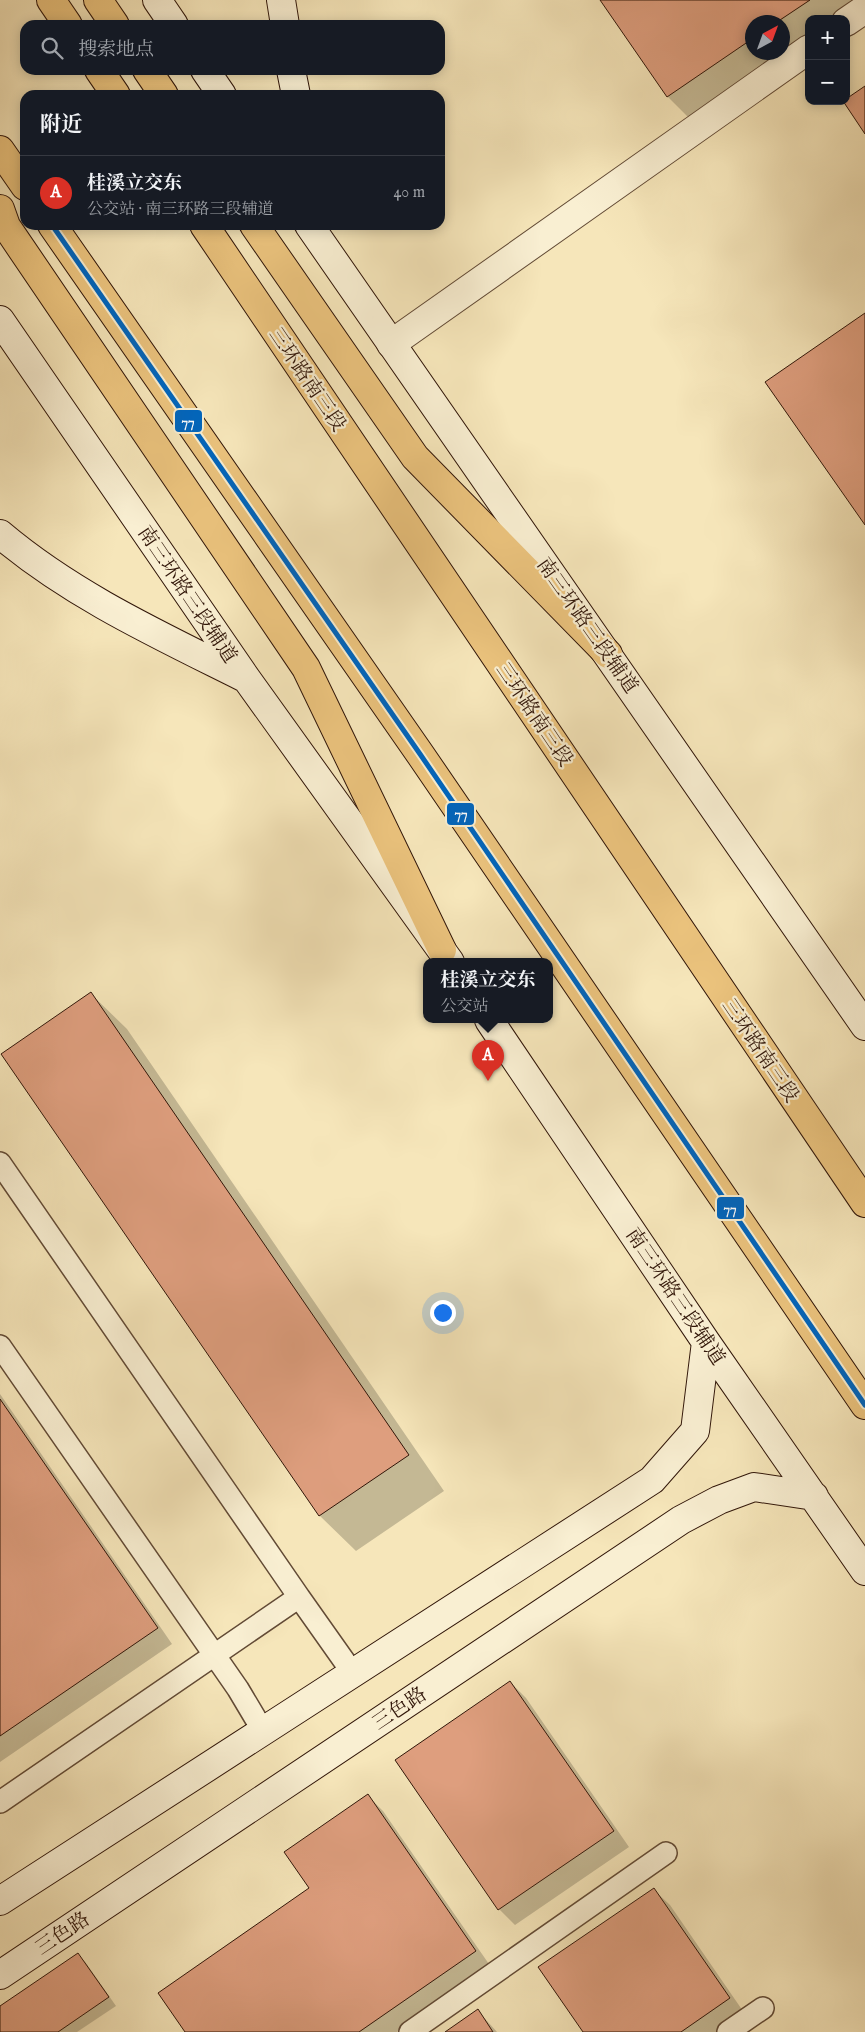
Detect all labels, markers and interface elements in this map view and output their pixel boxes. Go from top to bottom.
north arrow [745,15,790,60]
map controls [805,15,850,105]
button: + [805,15,850,60]
search box [20,20,445,75]
icon: search [38,34,66,62]
text: 搜索地点 [78,38,154,62]
button: − [805,60,850,105]
text: 附近 [40,112,82,139]
text: 桂溪立交东 [87,172,182,196]
text: A [51,183,61,203]
text: 40 m [393,183,425,203]
text: 公交站 · 南三环路三段辅道 [87,200,274,220]
street label: 三环路南三段 [263,323,351,437]
line badge: 77 [174,409,203,433]
text: 77 [181,413,195,431]
street label: 南三环路三段辅道 [132,522,242,668]
street label: 南三环路三段辅道 [531,553,643,699]
street label: 三环路南三段 [490,658,578,772]
line badge: 77 [446,802,475,826]
text: 77 [454,805,468,823]
popup [423,958,553,1023]
text: 桂溪立交东 [440,969,536,993]
street label: 三环路南三段 [716,994,804,1108]
text: 公交站 [440,997,489,1017]
pin: A [472,1040,504,1081]
line badge: 77 [716,1196,745,1220]
text: 77 [723,1200,737,1218]
street label: 南三环路三段辅道 [620,1224,730,1370]
your location [430,1300,456,1326]
street label: 三色路 [368,1682,432,1736]
street label: 三色路 [31,1907,95,1961]

